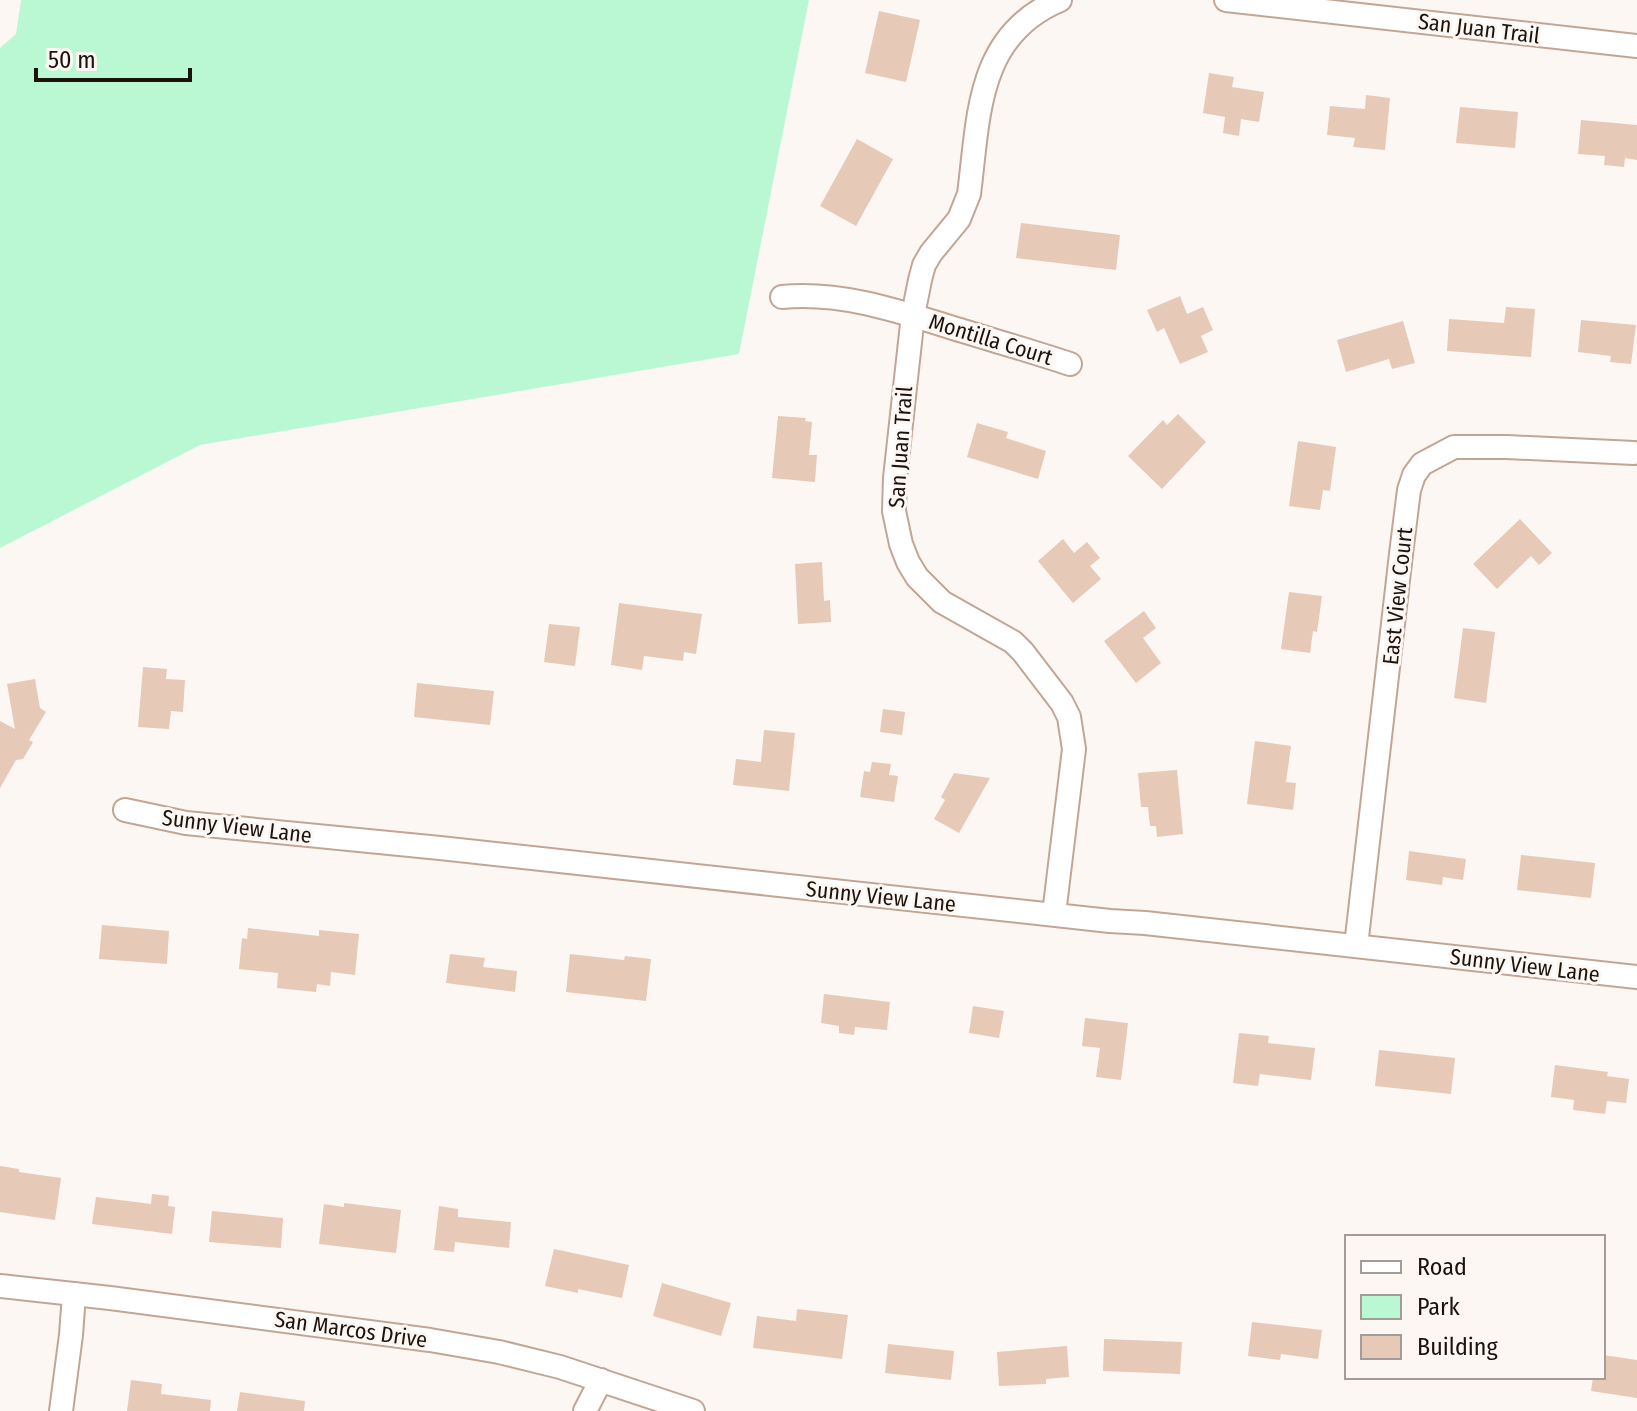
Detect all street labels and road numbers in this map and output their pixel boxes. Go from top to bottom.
street label: San Juan Trail [1417,8,1541,49]
street label: Montilla Court [926,308,1057,371]
street label: San Juan Trail [883,385,918,509]
street label: East View Court [1377,525,1418,666]
street label: Sunny View Lane [161,804,313,849]
street label: Sunny View Lane [805,875,957,918]
street label: Sunny View Lane [1449,943,1601,988]
street label: San Marcos Drive [273,1305,429,1354]

